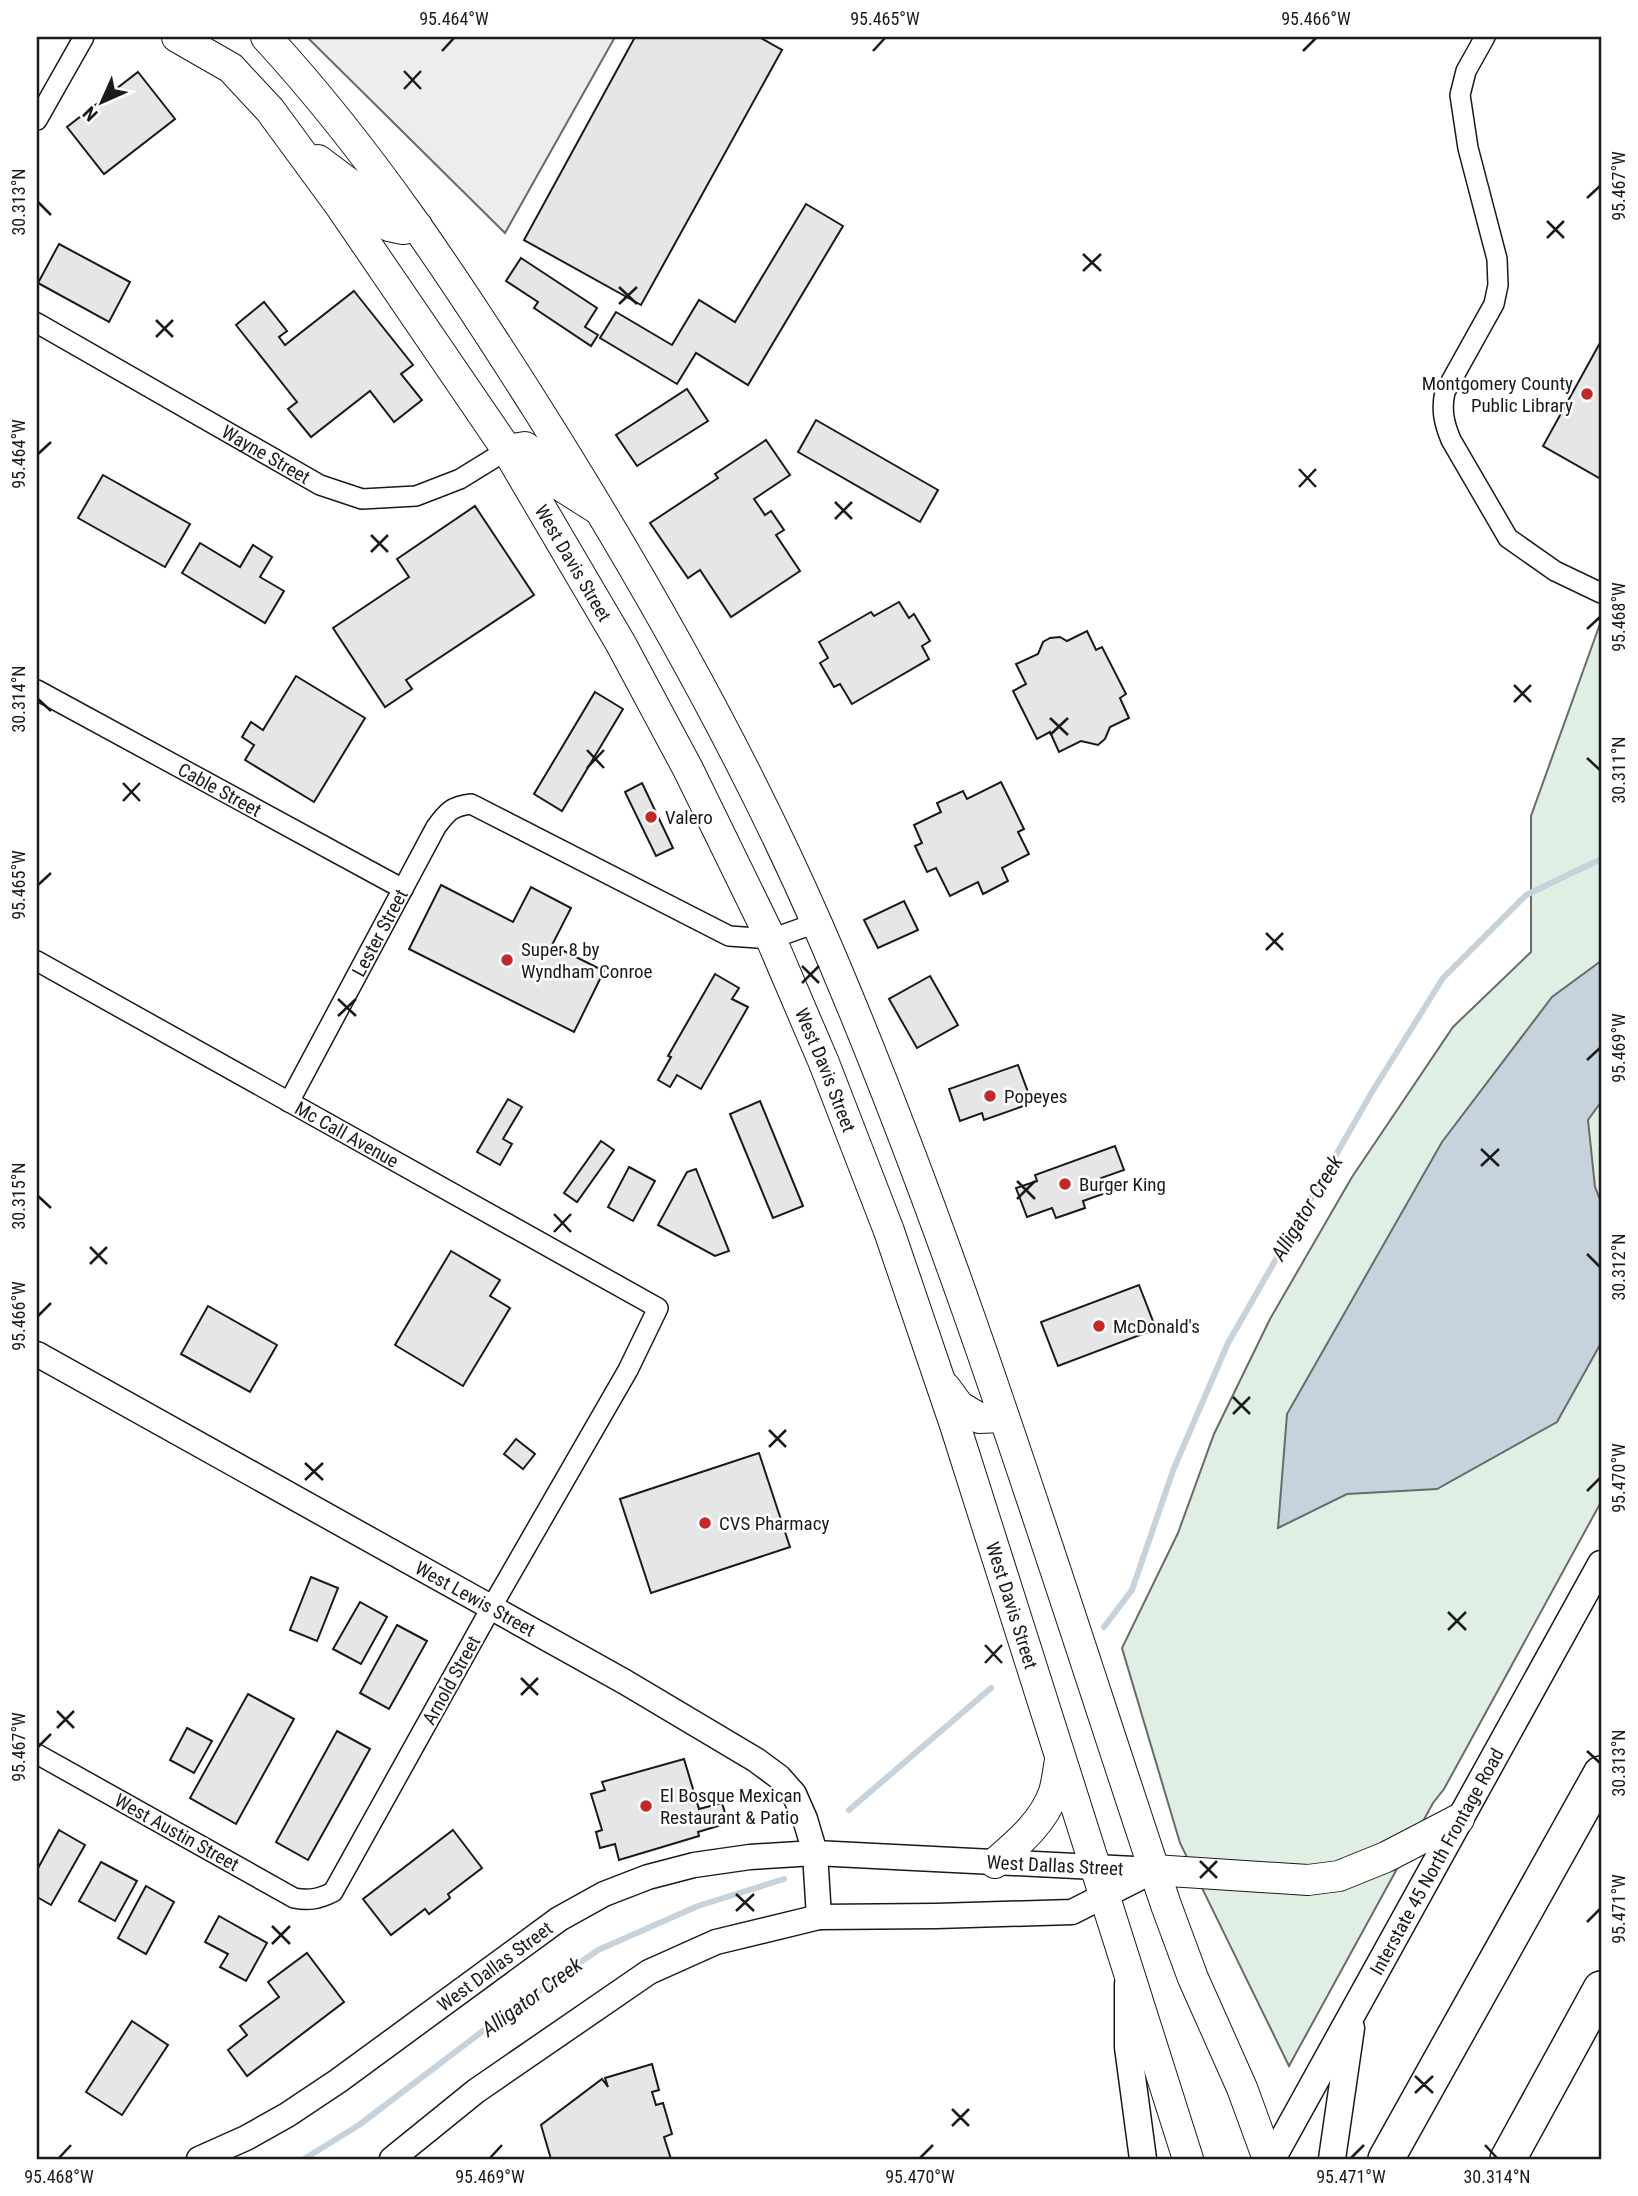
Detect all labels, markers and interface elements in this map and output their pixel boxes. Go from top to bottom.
text: 95.464°W [419,8,489,29]
text: 95.465°W [850,8,920,29]
text: 95.466°W [1281,8,1351,29]
north arrow [66,66,136,136]
text: N [78,101,103,126]
text: 95.467°W [1608,151,1629,221]
text: 30.313°N [8,168,29,236]
place label: Montgomery County Public Library [1422,372,1573,417]
marker: Montgomery County Public Library [1579,386,1595,402]
text: 95.464°W [8,419,29,489]
street label: Wayne Street [218,420,314,489]
street label: West Davis Street [530,501,616,626]
text: 95.468°W [1608,582,1629,652]
text: 30.314°N [8,665,29,733]
text: 30.311°N [1608,736,1629,804]
street label: Cable Street [174,758,265,822]
place label: Valero [665,806,713,829]
marker: Valero [643,809,659,825]
text: 95.465°W [8,850,29,920]
street label: Lester Street [347,885,413,981]
place label: Super 8 by Wyndham Conroe [521,938,653,983]
marker: Super 8 by Wyndham Conroe [499,952,515,968]
street label: West Davis Street [790,1005,861,1135]
text: 95.469°W [1608,1013,1629,1083]
place label: Popeyes [1004,1085,1067,1108]
marker: Popeyes [982,1088,998,1104]
street label: Mc Call Avenue [291,1096,403,1173]
water label: Alligator Creek [1266,1150,1348,1266]
text: 30.315°N [8,1162,29,1230]
place label: Burger King [1079,1173,1166,1196]
marker: Burger King [1057,1176,1073,1192]
text: 30.312°N [1608,1233,1629,1301]
text: 95.466°W [8,1281,29,1351]
place label: McDonald's [1113,1315,1200,1338]
marker: McDonald's [1091,1318,1107,1334]
text: 95.470°W [1608,1443,1629,1513]
place label: CVS Pharmacy [719,1512,829,1535]
marker: CVS Pharmacy [697,1515,713,1531]
street label: West Davis Street [981,1539,1043,1672]
street label: West Lewis Street [411,1556,539,1642]
street label: Arnold Street [418,1632,485,1729]
text: 95.467°W [8,1712,29,1782]
text: 30.313°N [1608,1729,1629,1797]
street label: Interstate 45 North Frontage Road [1365,1744,1509,1979]
place label: El Bosque Mexican Restaurant & Patio [660,1784,802,1829]
street label: West Austin Street [111,1789,243,1876]
marker: El Bosque Mexican Restaurant & Patio [638,1798,654,1814]
street label: West Dallas Street [986,1851,1124,1880]
text: 95.471°W [1608,1874,1629,1944]
street label: West Dallas Street [433,1917,557,2016]
water label: Alligator Creek [476,1952,588,2042]
text: 95.468°W [24,2166,94,2187]
text: 95.469°W [455,2166,525,2187]
text: 95.470°W [885,2166,955,2187]
text: 95.471°W [1316,2166,1386,2187]
text: 30.314°N [1463,2166,1531,2187]

